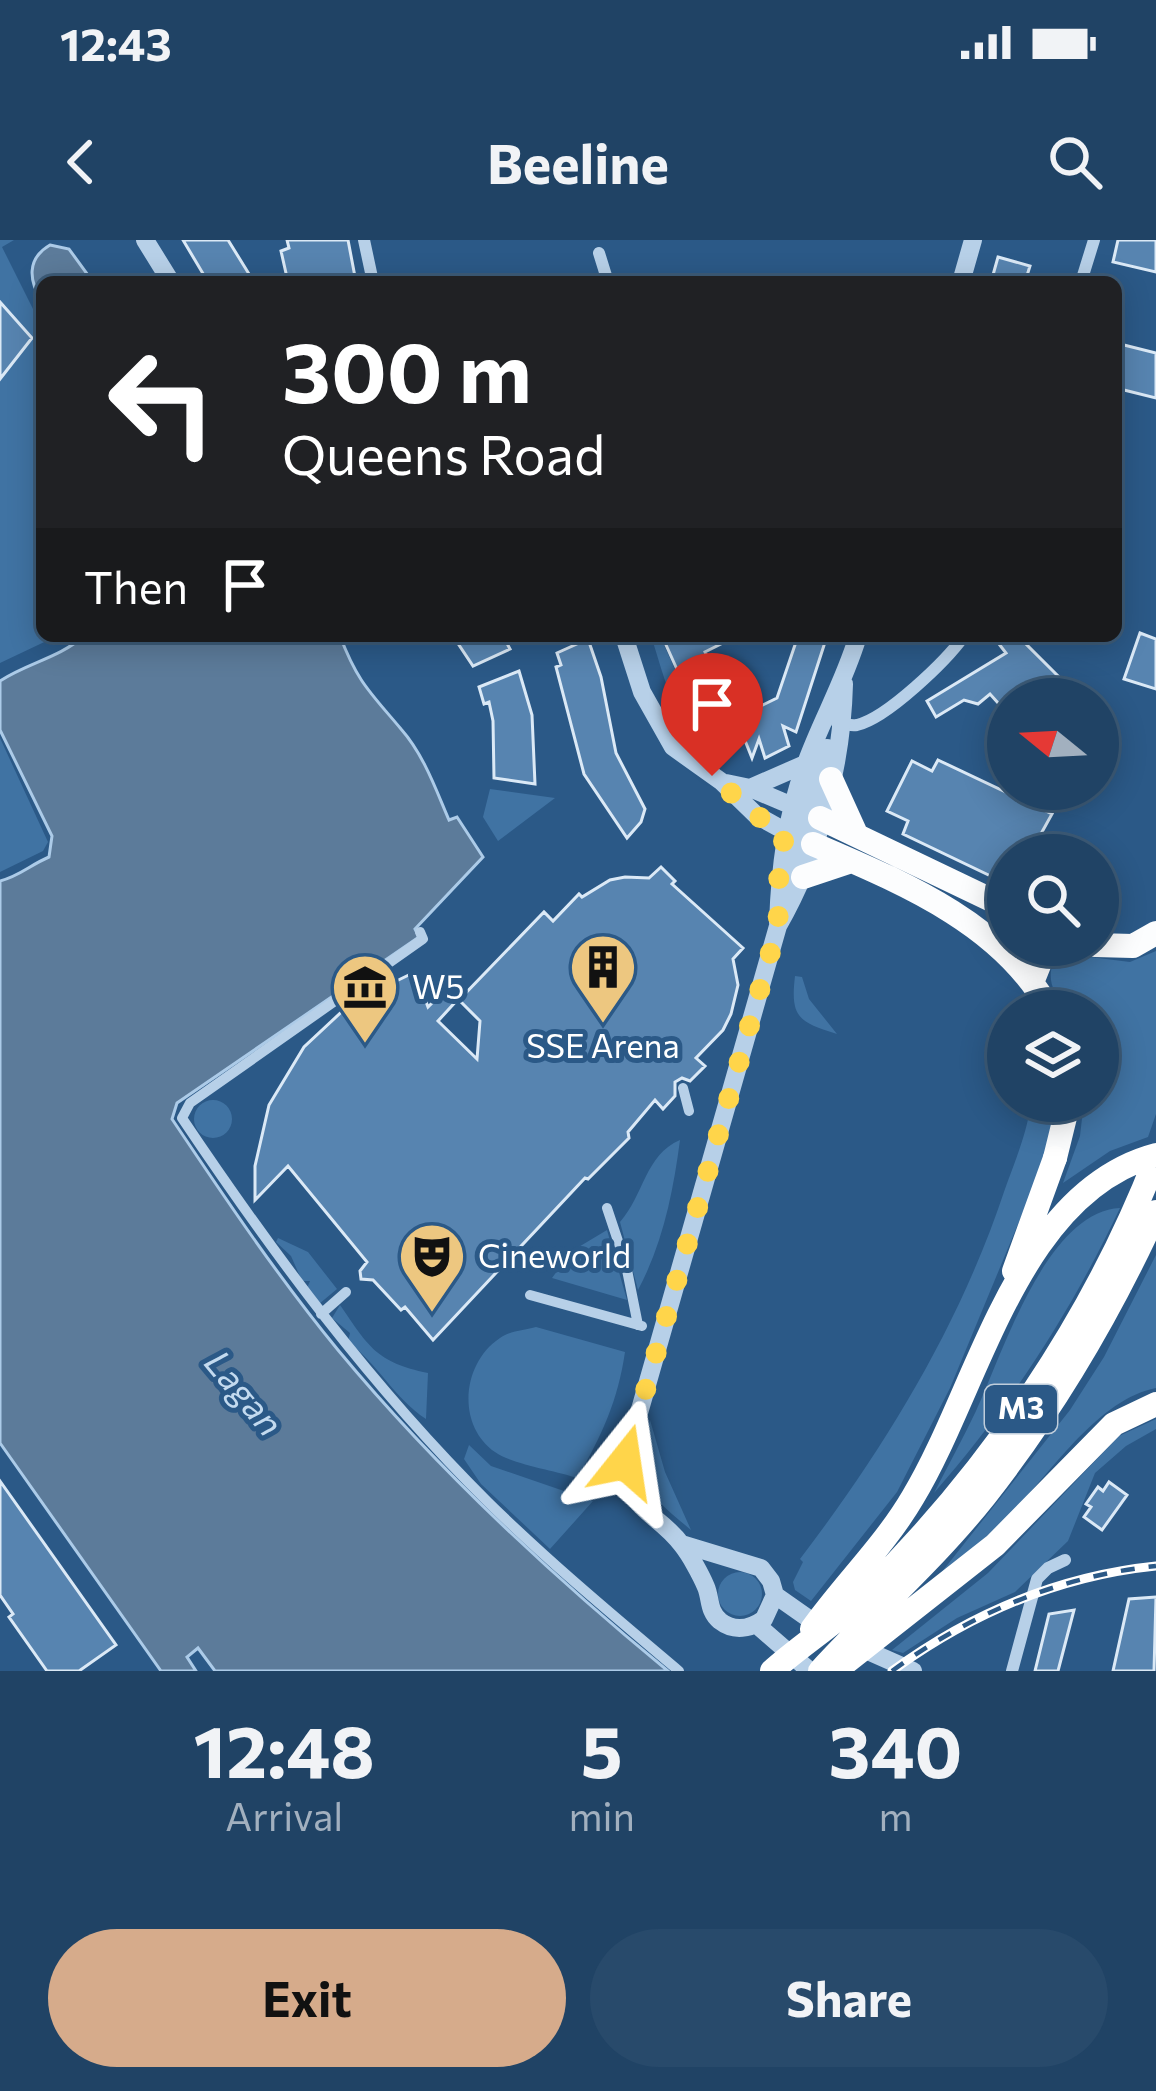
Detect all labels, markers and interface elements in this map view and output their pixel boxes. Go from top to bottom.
text: 12:43 [60,15,172,70]
icon: back [48,129,114,195]
text: Beeline [487,129,669,195]
icon: search [1042,129,1108,195]
text: 300 m [282,318,532,420]
icon: left [84,324,240,480]
text: Queens Road [282,420,605,486]
icon: arrive [212,552,278,618]
text: Then [84,558,188,613]
pin [661,653,763,776]
icon: arrive [679,671,745,737]
north arrow [987,678,1119,810]
map controls [987,678,1119,1122]
button: search [987,834,1119,966]
building icon: SSE Arena [568,932,638,1026]
museum icon: W5 [330,952,400,1046]
place label: W5 [412,965,464,1006]
button: layers [987,990,1119,1122]
place label: SSE Arena [526,1024,680,1065]
theatre icon: Cineworld [397,1221,467,1315]
place label: Cineworld [478,1234,631,1275]
water label: Lagan [197,1340,294,1443]
road number: M3 [985,1385,1057,1433]
position arrow [562,1399,688,1525]
text: 12:48 [194,1705,375,1793]
text: 5 [581,1705,623,1793]
text: 340 [828,1705,962,1793]
text: Arrival [225,1791,343,1839]
text: min [568,1791,635,1839]
text: m [878,1791,912,1839]
button: Exit [48,1929,566,2067]
button: Share [590,1929,1108,2067]

